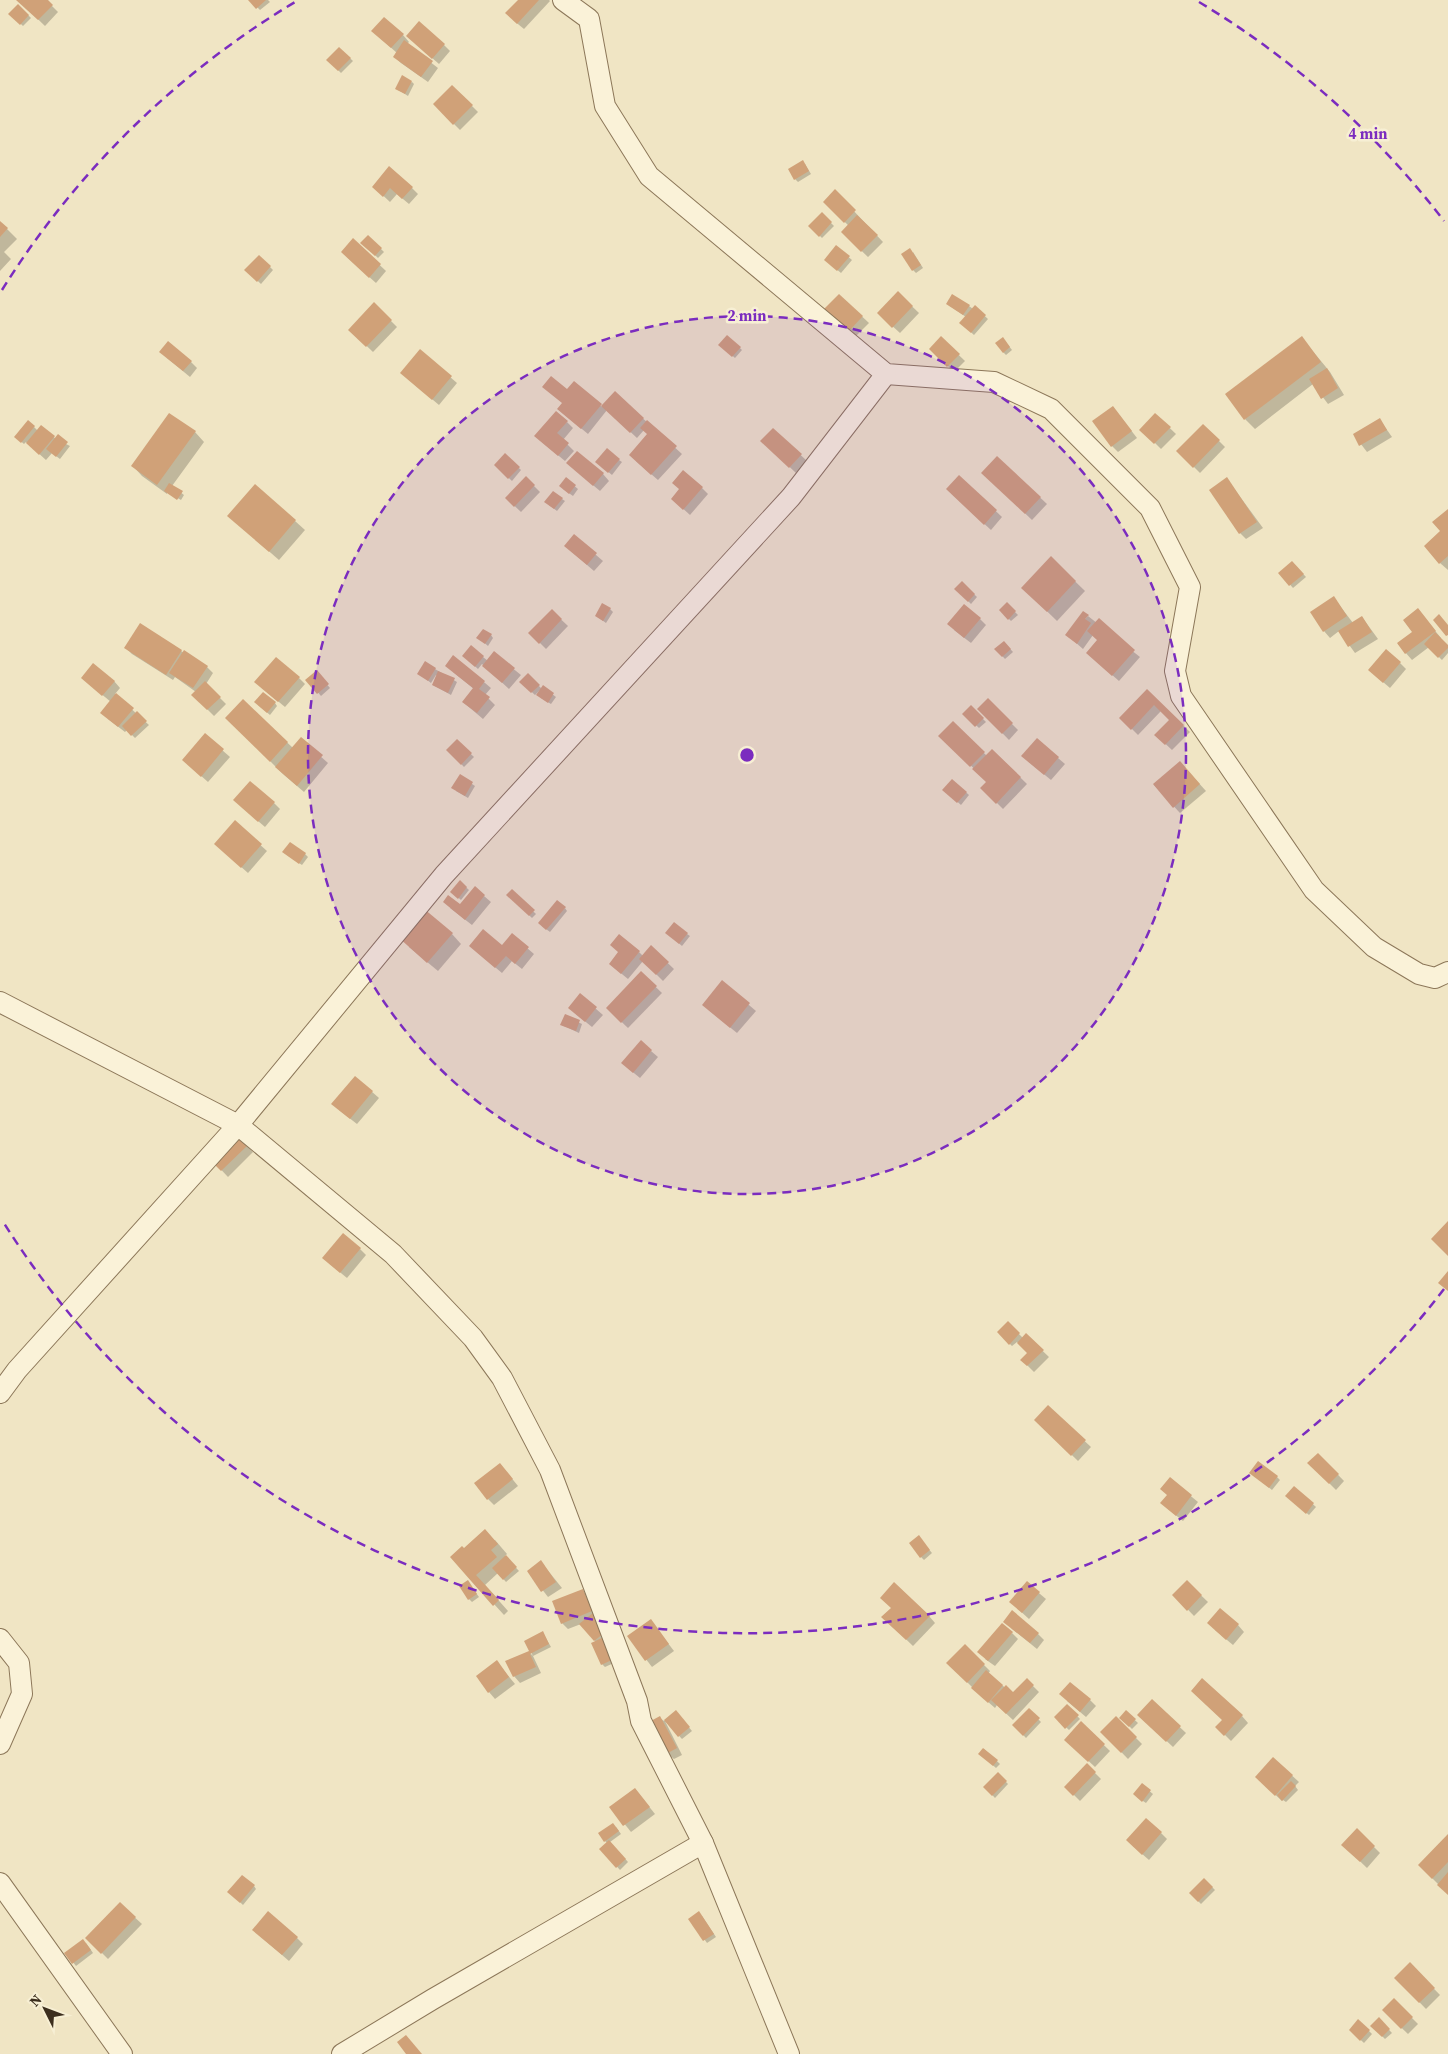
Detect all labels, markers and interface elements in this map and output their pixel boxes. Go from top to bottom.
text: 4 min [1349,123,1387,144]
text: 2 min [728,305,766,326]
centre of rings [738,746,756,764]
north arrow [20,1984,70,2034]
text: N [24,1990,46,2011]

